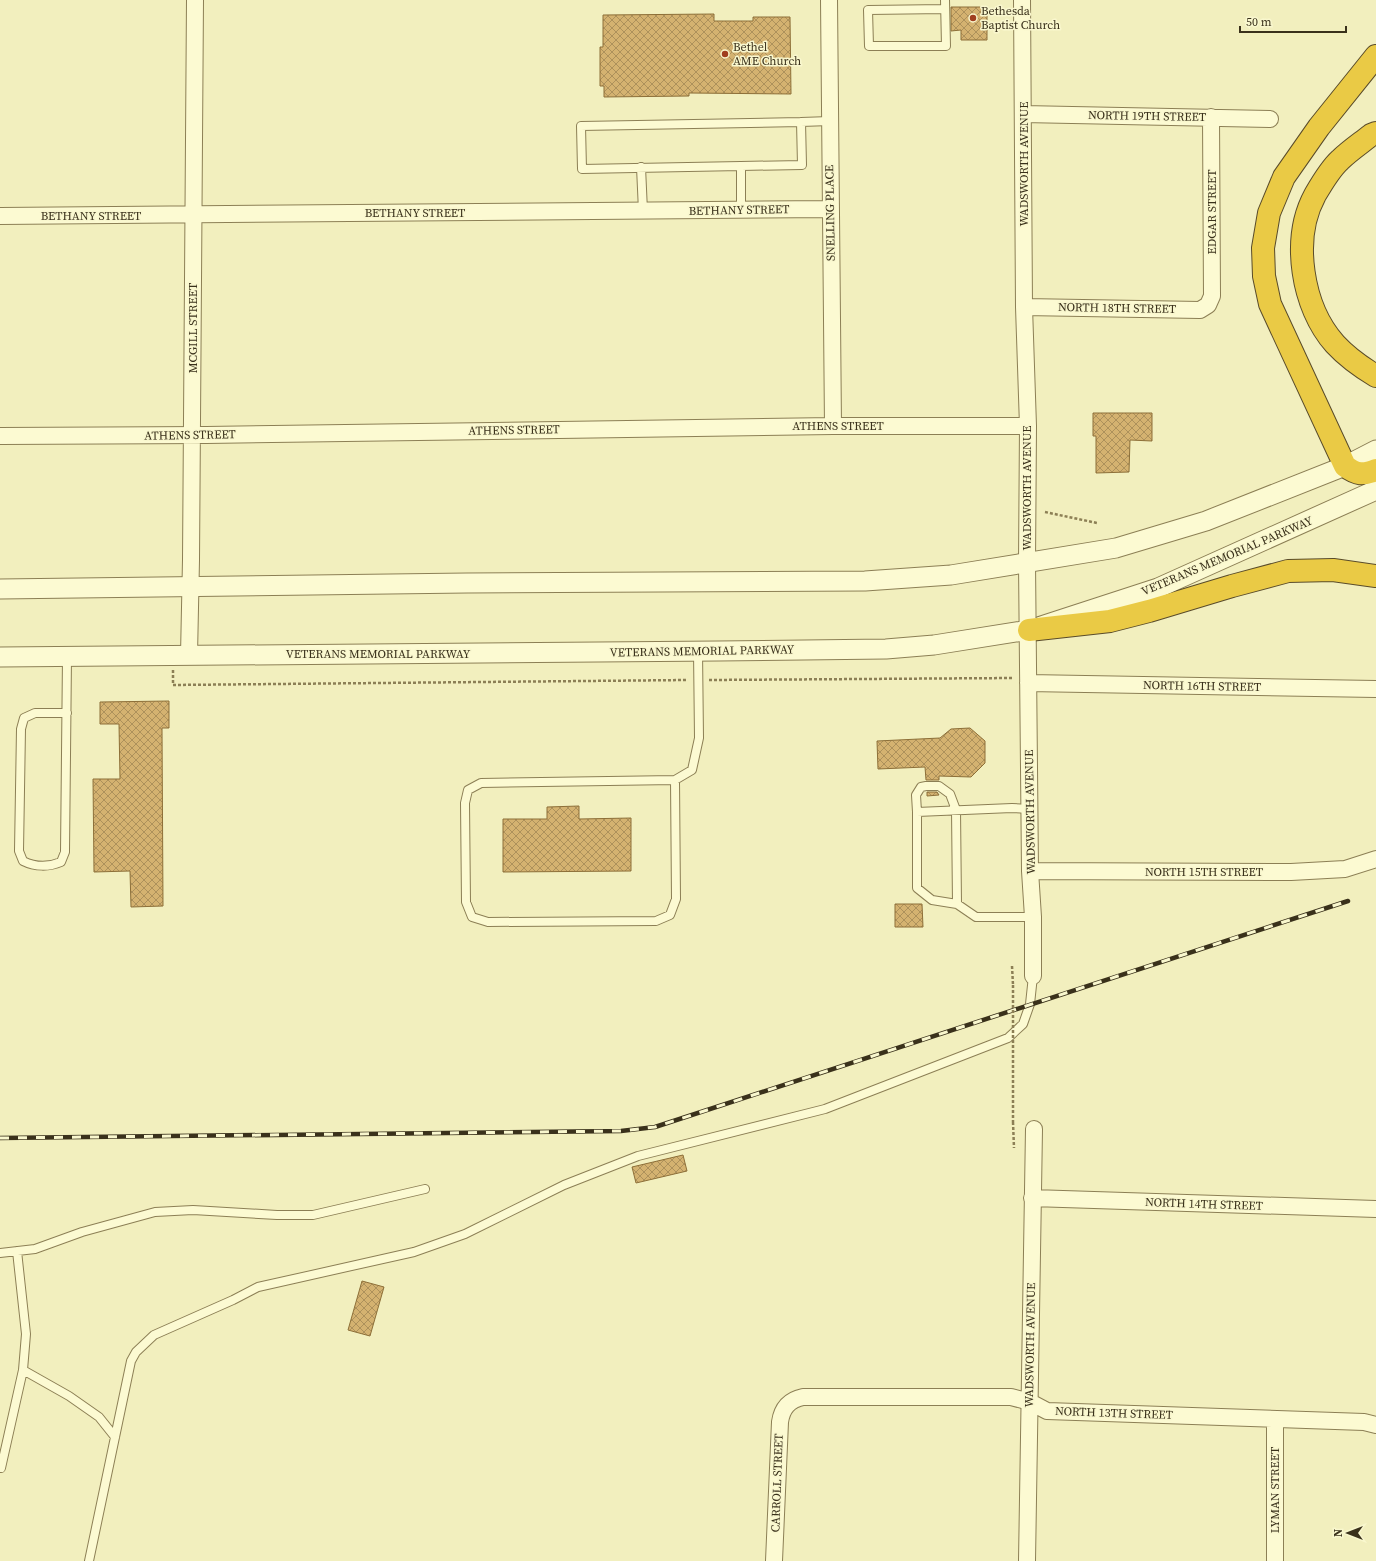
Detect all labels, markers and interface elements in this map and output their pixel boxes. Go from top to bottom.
place label: Bethesda Baptist Church [981,3,1060,33]
scale bar [1240,8,1346,34]
marker: Bethesda Baptist Church [968,13,978,23]
text: 50 m [1246,14,1272,30]
place label: Bethel AME Church [733,39,801,69]
marker: Bethel AME Church [720,49,730,59]
street label: WADSWORTH AVENUE [1016,102,1032,226]
street label: NORTH 19TH STREET [1088,107,1207,125]
street label: SNELLING PLACE [821,165,839,261]
street label: EDGAR STREET [1204,169,1220,255]
street label: BETHANY STREET [689,201,790,219]
street label: BETHANY STREET [365,205,466,221]
street label: BETHANY STREET [41,208,142,224]
street label: MCGILL STREET [185,282,201,373]
street label: NORTH 18TH STREET [1058,299,1177,317]
street label: ATHENS STREET [792,418,885,434]
street label: ATHENS STREET [468,421,561,439]
street label: ATHENS STREET [144,426,237,444]
street label: WADSWORTH AVENUE [1019,426,1035,550]
street label: VETERANS MEMORIAL PARKWAY [1139,512,1315,599]
street label: VETERANS MEMORIAL PARKWAY [610,641,795,661]
street label: VETERANS MEMORIAL PARKWAY [286,646,471,662]
street label: NORTH 16TH STREET [1143,677,1262,695]
street label: WADSWORTH AVENUE [1021,749,1039,875]
street label: NORTH 15TH STREET [1145,864,1264,880]
street label: NORTH 14TH STREET [1145,1194,1264,1214]
street label: WADSWORTH AVENUE [1021,1282,1039,1408]
street label: NORTH 13TH STREET [1055,1403,1174,1423]
street label: CARROLL STREET [767,1433,787,1533]
street label: LYMAN STREET [1267,1446,1283,1533]
north arrow [1328,1513,1368,1553]
text: N [1331,1529,1346,1537]

